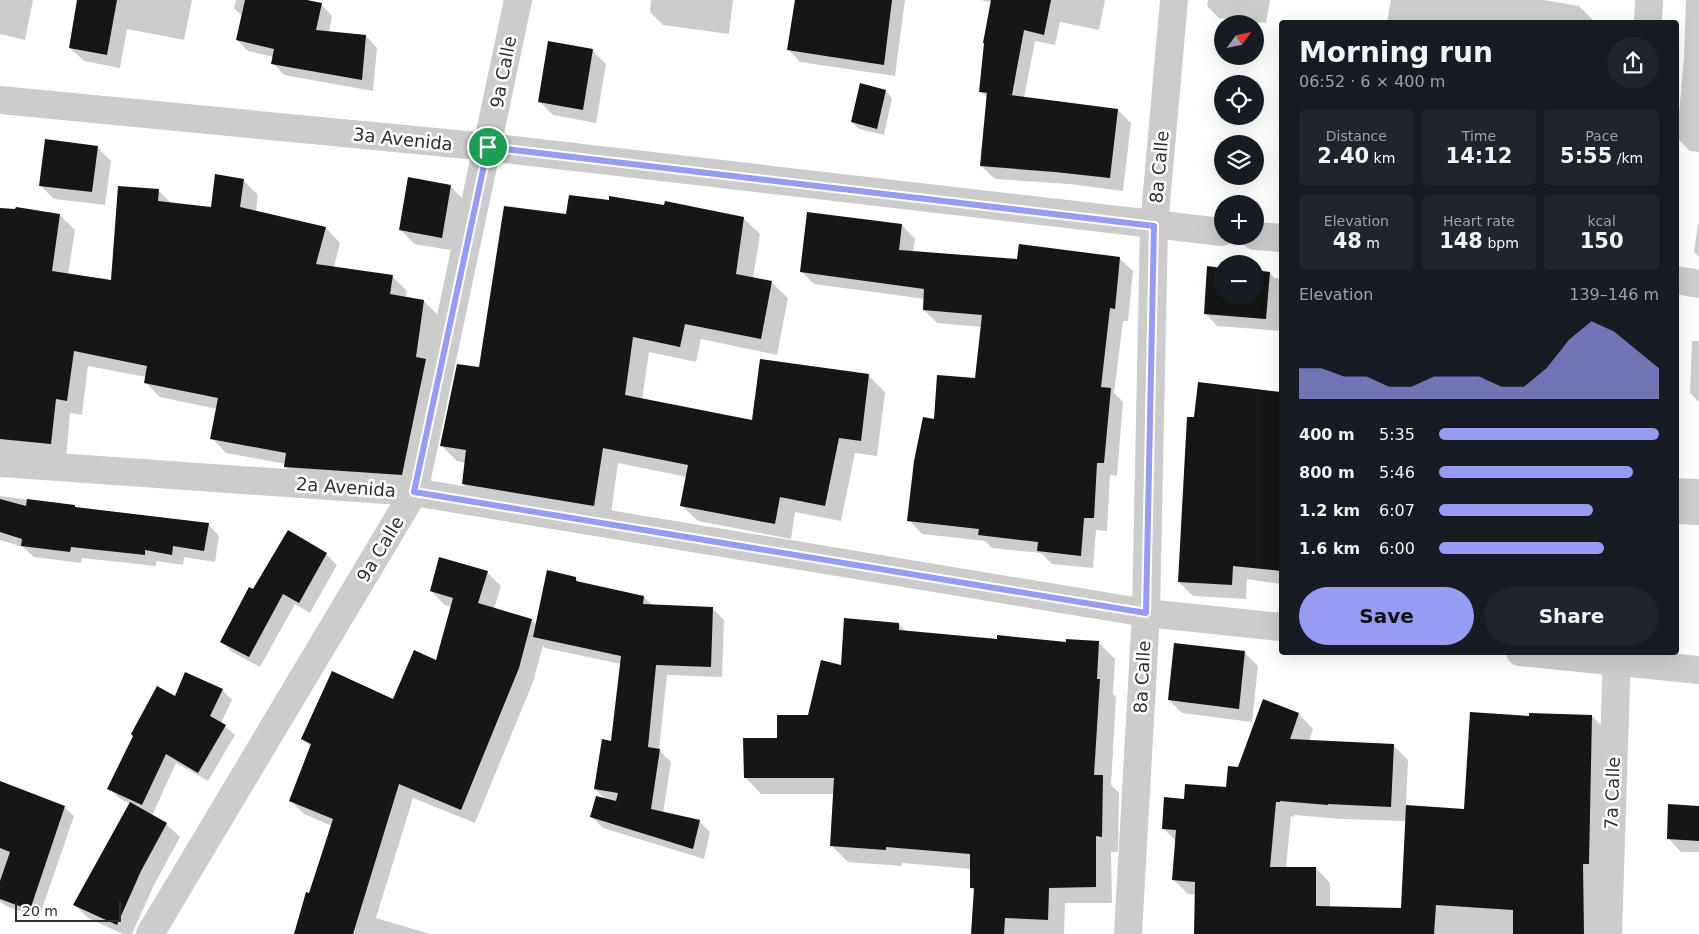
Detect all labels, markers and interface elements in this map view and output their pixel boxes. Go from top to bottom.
north arrow [1214,15,1264,65]
map controls [1214,15,1264,305]
street label: 9a Calle [486,34,520,110]
text: Morning run [1299,36,1493,69]
button: share [1607,37,1659,89]
text: 06:52 · 6 × 400 m [1299,72,1445,91]
button: locate [1214,75,1264,125]
street label: 3a Avenida [352,123,454,155]
pin [467,126,509,168]
text: Distance [1326,128,1387,144]
text: Time [1462,128,1496,144]
text: Pace [1585,128,1618,144]
street label: 8a Calle [1145,130,1173,204]
icon: arrive [474,133,502,161]
button: layers [1214,135,1264,185]
text: 2.40 [1317,144,1369,168]
text: 14:12 [1446,144,1512,168]
text: 5:55 [1560,144,1612,168]
text: km [1369,150,1395,166]
text: /km [1612,150,1643,166]
button: + [1214,195,1264,245]
text: Elevation [1324,213,1389,229]
text: Heart rate [1443,213,1515,229]
text: kcal [1588,213,1616,229]
text: 48 [1333,229,1362,253]
text: 148 [1439,229,1483,253]
text: 150 [1580,229,1624,253]
text: m [1362,235,1380,251]
text: bpm [1483,235,1519,251]
button: − [1214,255,1264,305]
text: Elevation [1299,285,1373,304]
text: 139–146 m [1569,285,1659,304]
text: 400 m [1299,425,1355,444]
text: 5:35 [1379,425,1415,444]
text: 800 m [1299,463,1355,482]
text: 5:46 [1379,463,1415,482]
street label: 2a Avenida [295,473,397,501]
text: 1.2 km [1299,501,1360,520]
text: 6:07 [1379,501,1415,520]
street label: 9a Calle [352,512,408,586]
text: 1.6 km [1299,539,1360,558]
text: 6:00 [1379,539,1415,558]
button: Save [1299,587,1474,645]
button: Share [1484,587,1659,645]
street label: 8a Calle [1130,640,1154,714]
street label: 7a Calle [1600,756,1624,830]
scale bar [15,899,121,922]
text: 20 m [22,903,58,919]

